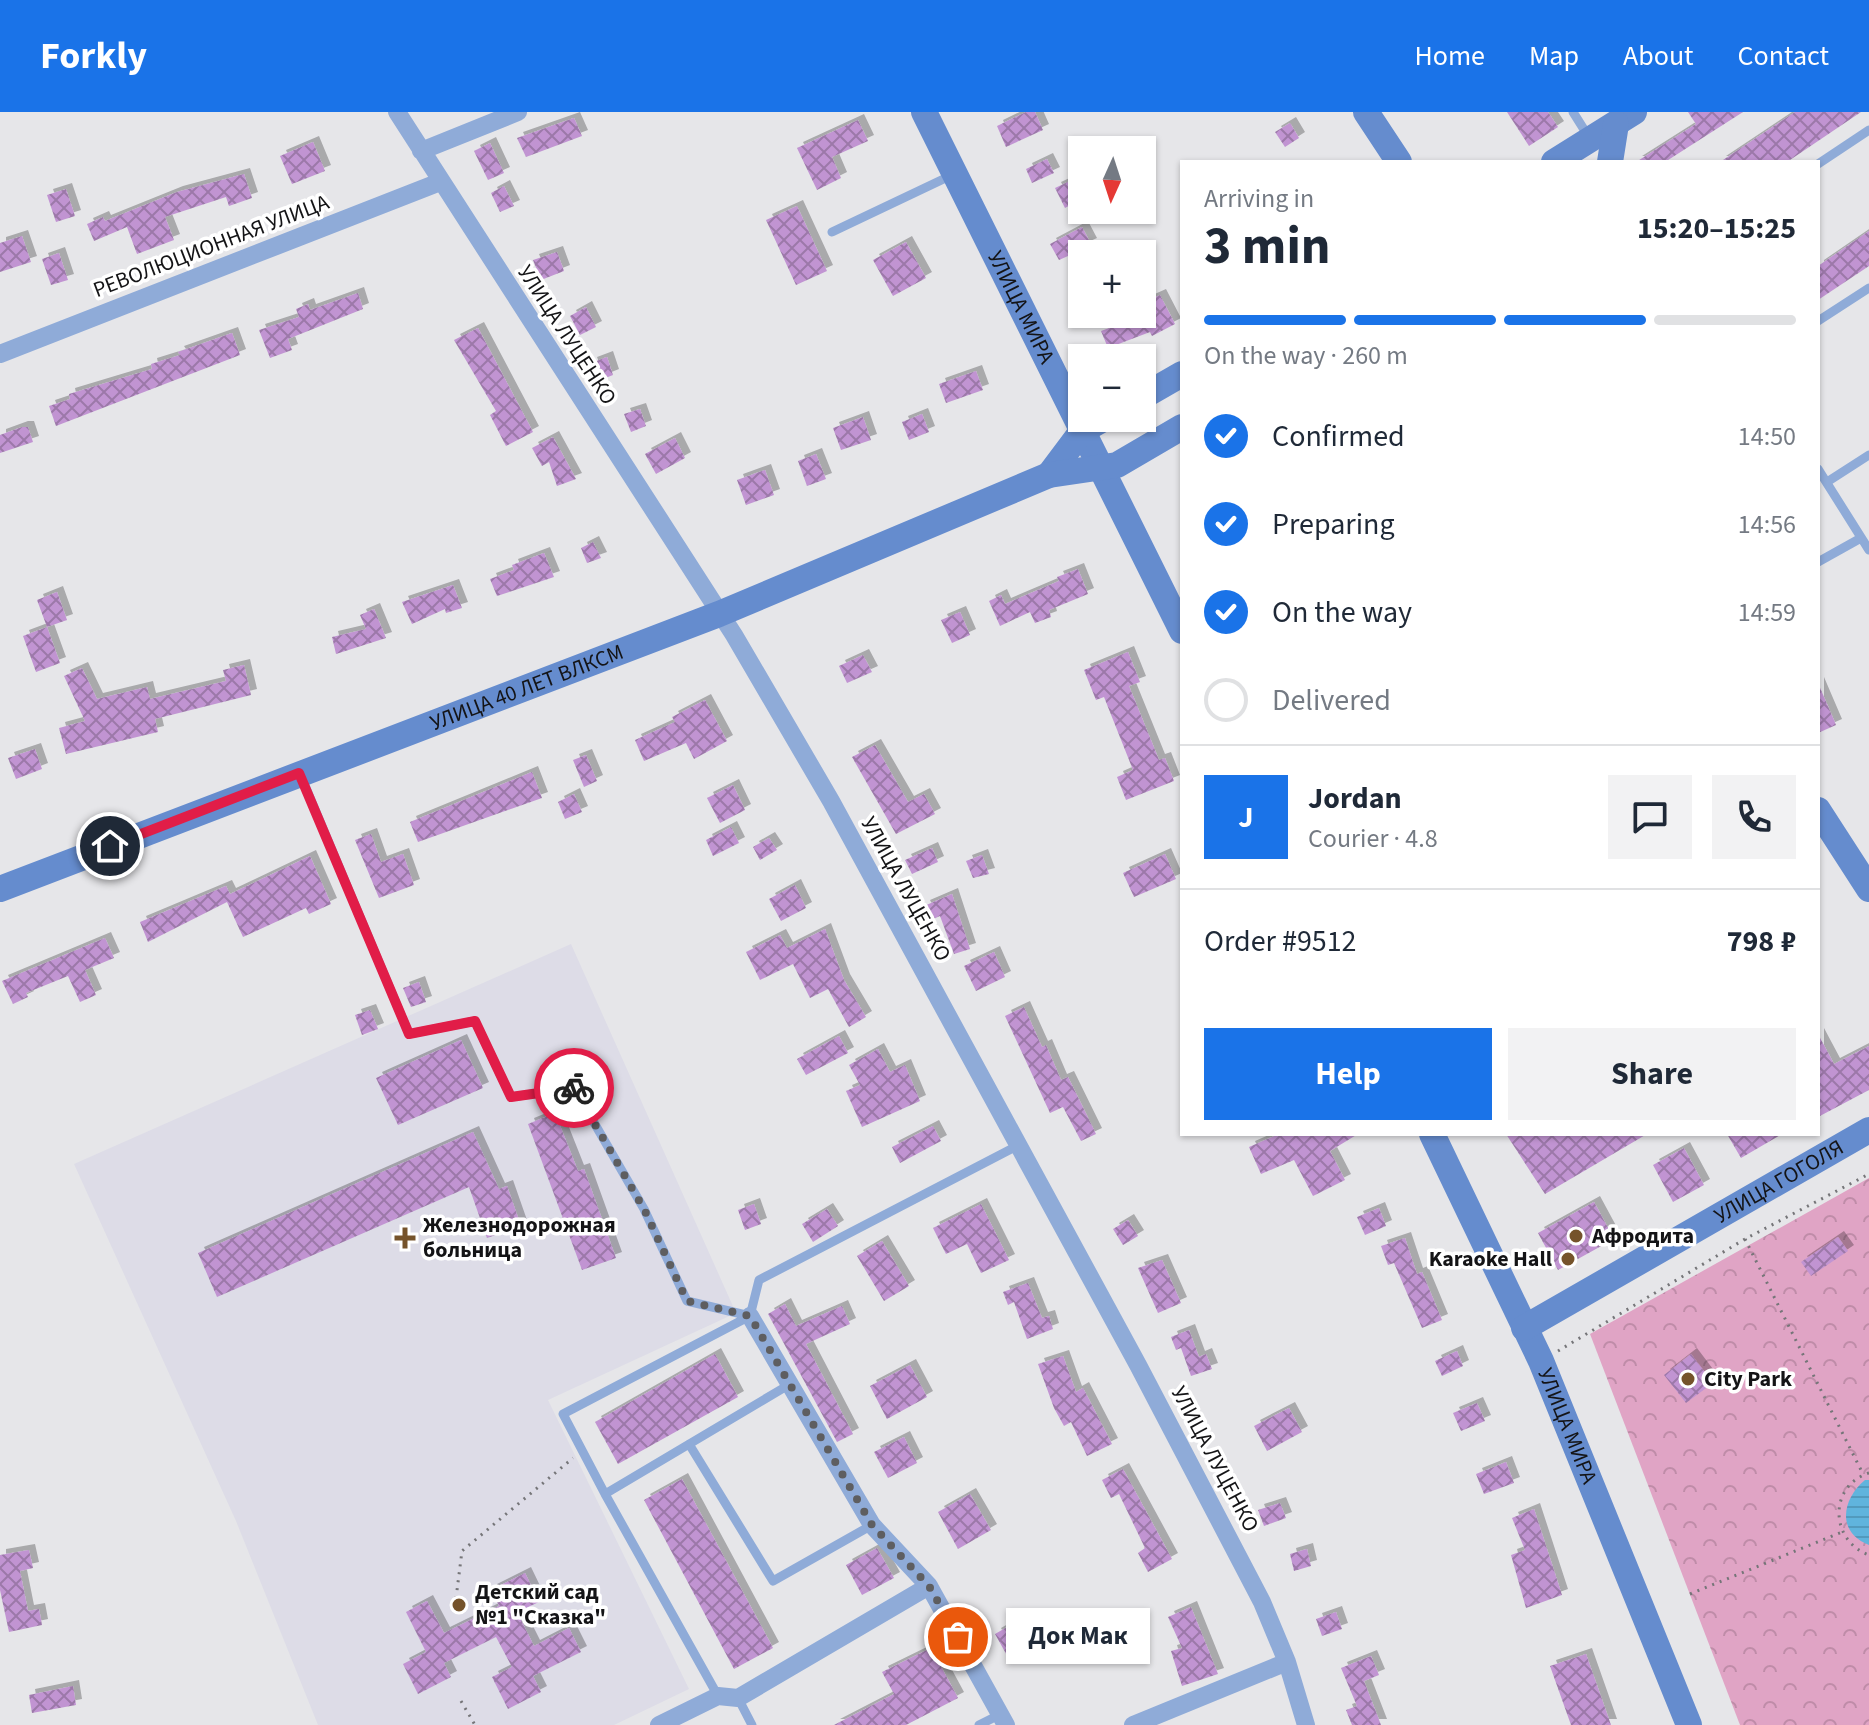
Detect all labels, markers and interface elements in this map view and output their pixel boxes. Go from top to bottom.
text: Forkly [40,29,147,83]
text: Home [1414,36,1485,76]
text: Map [1529,36,1579,76]
text: About [1623,36,1694,76]
text: Contact [1738,36,1829,76]
north arrow [1068,136,1156,224]
map controls [1068,136,1156,432]
text: Arriving in [1204,180,1314,217]
street label: РЕВОЛЮЦИОННАЯ УЛИЦА [88,186,334,306]
text: 15:20–15:25 [1637,207,1796,250]
text: 3 min [1204,210,1331,284]
button: + [1068,240,1156,328]
street label: УЛИЦА МИРА [979,245,1063,369]
street label: УЛИЦА ЛУЦЕНКО [510,259,624,411]
text: On the way · 260 m [1204,337,1408,374]
button: − [1068,344,1156,432]
icon: check [1204,414,1248,458]
text: Confirmed [1272,415,1405,458]
text: 14:50 [1738,418,1796,455]
icon: check [1204,502,1248,546]
text: Preparing [1272,503,1395,546]
text: 14:56 [1738,506,1796,543]
icon: check [1204,590,1248,634]
text: On the way [1272,591,1412,634]
text: 14:59 [1738,594,1796,631]
street label: УЛИЦА 40 ЛЕТ ВЛКСМ [426,636,628,739]
text: Delivered [1272,679,1391,722]
button: chat [1608,775,1692,859]
button: phone [1712,775,1796,859]
text: Jordan [1308,777,1402,820]
text: J [1238,796,1254,839]
street label: УЛИЦА ЛУЦЕНКО [853,811,959,967]
pin [76,812,144,880]
text: Courier · 4.8 [1308,820,1438,857]
icon: home [88,824,132,868]
text: Order #9512 [1204,920,1357,963]
text: 798 ₽ [1727,920,1796,963]
button: Help [1204,1028,1492,1120]
button: Share [1508,1028,1796,1120]
courier [534,1048,614,1128]
icon: bike [552,1066,596,1110]
street label: УЛИЦА ГОГОЛЯ [1708,1132,1850,1232]
place label: Железнодорожная больница [423,1209,616,1266]
place label: Афродита [1591,1220,1694,1252]
marker: Железнодорожная больница [394,1227,416,1249]
marker: Афродита [1567,1227,1585,1245]
place label: Karaoke Hall [1429,1243,1553,1275]
marker: Karaoke Hall [1559,1250,1577,1268]
street label: УЛИЦА МИРА [1530,1363,1605,1489]
place label: City Park [1704,1363,1792,1395]
marker: City Park [1679,1370,1697,1388]
street label: УЛИЦА ЛУЦЕНКО [1163,1380,1267,1538]
place label: Детский сад №1 "Сказка" [475,1576,606,1633]
marker: Детский сад №1 "Сказка" [450,1596,468,1614]
pin [924,1603,992,1671]
callout: Док Мак [1006,1609,1150,1665]
icon: bag [936,1615,980,1659]
text: Док Мак [1028,1617,1128,1654]

